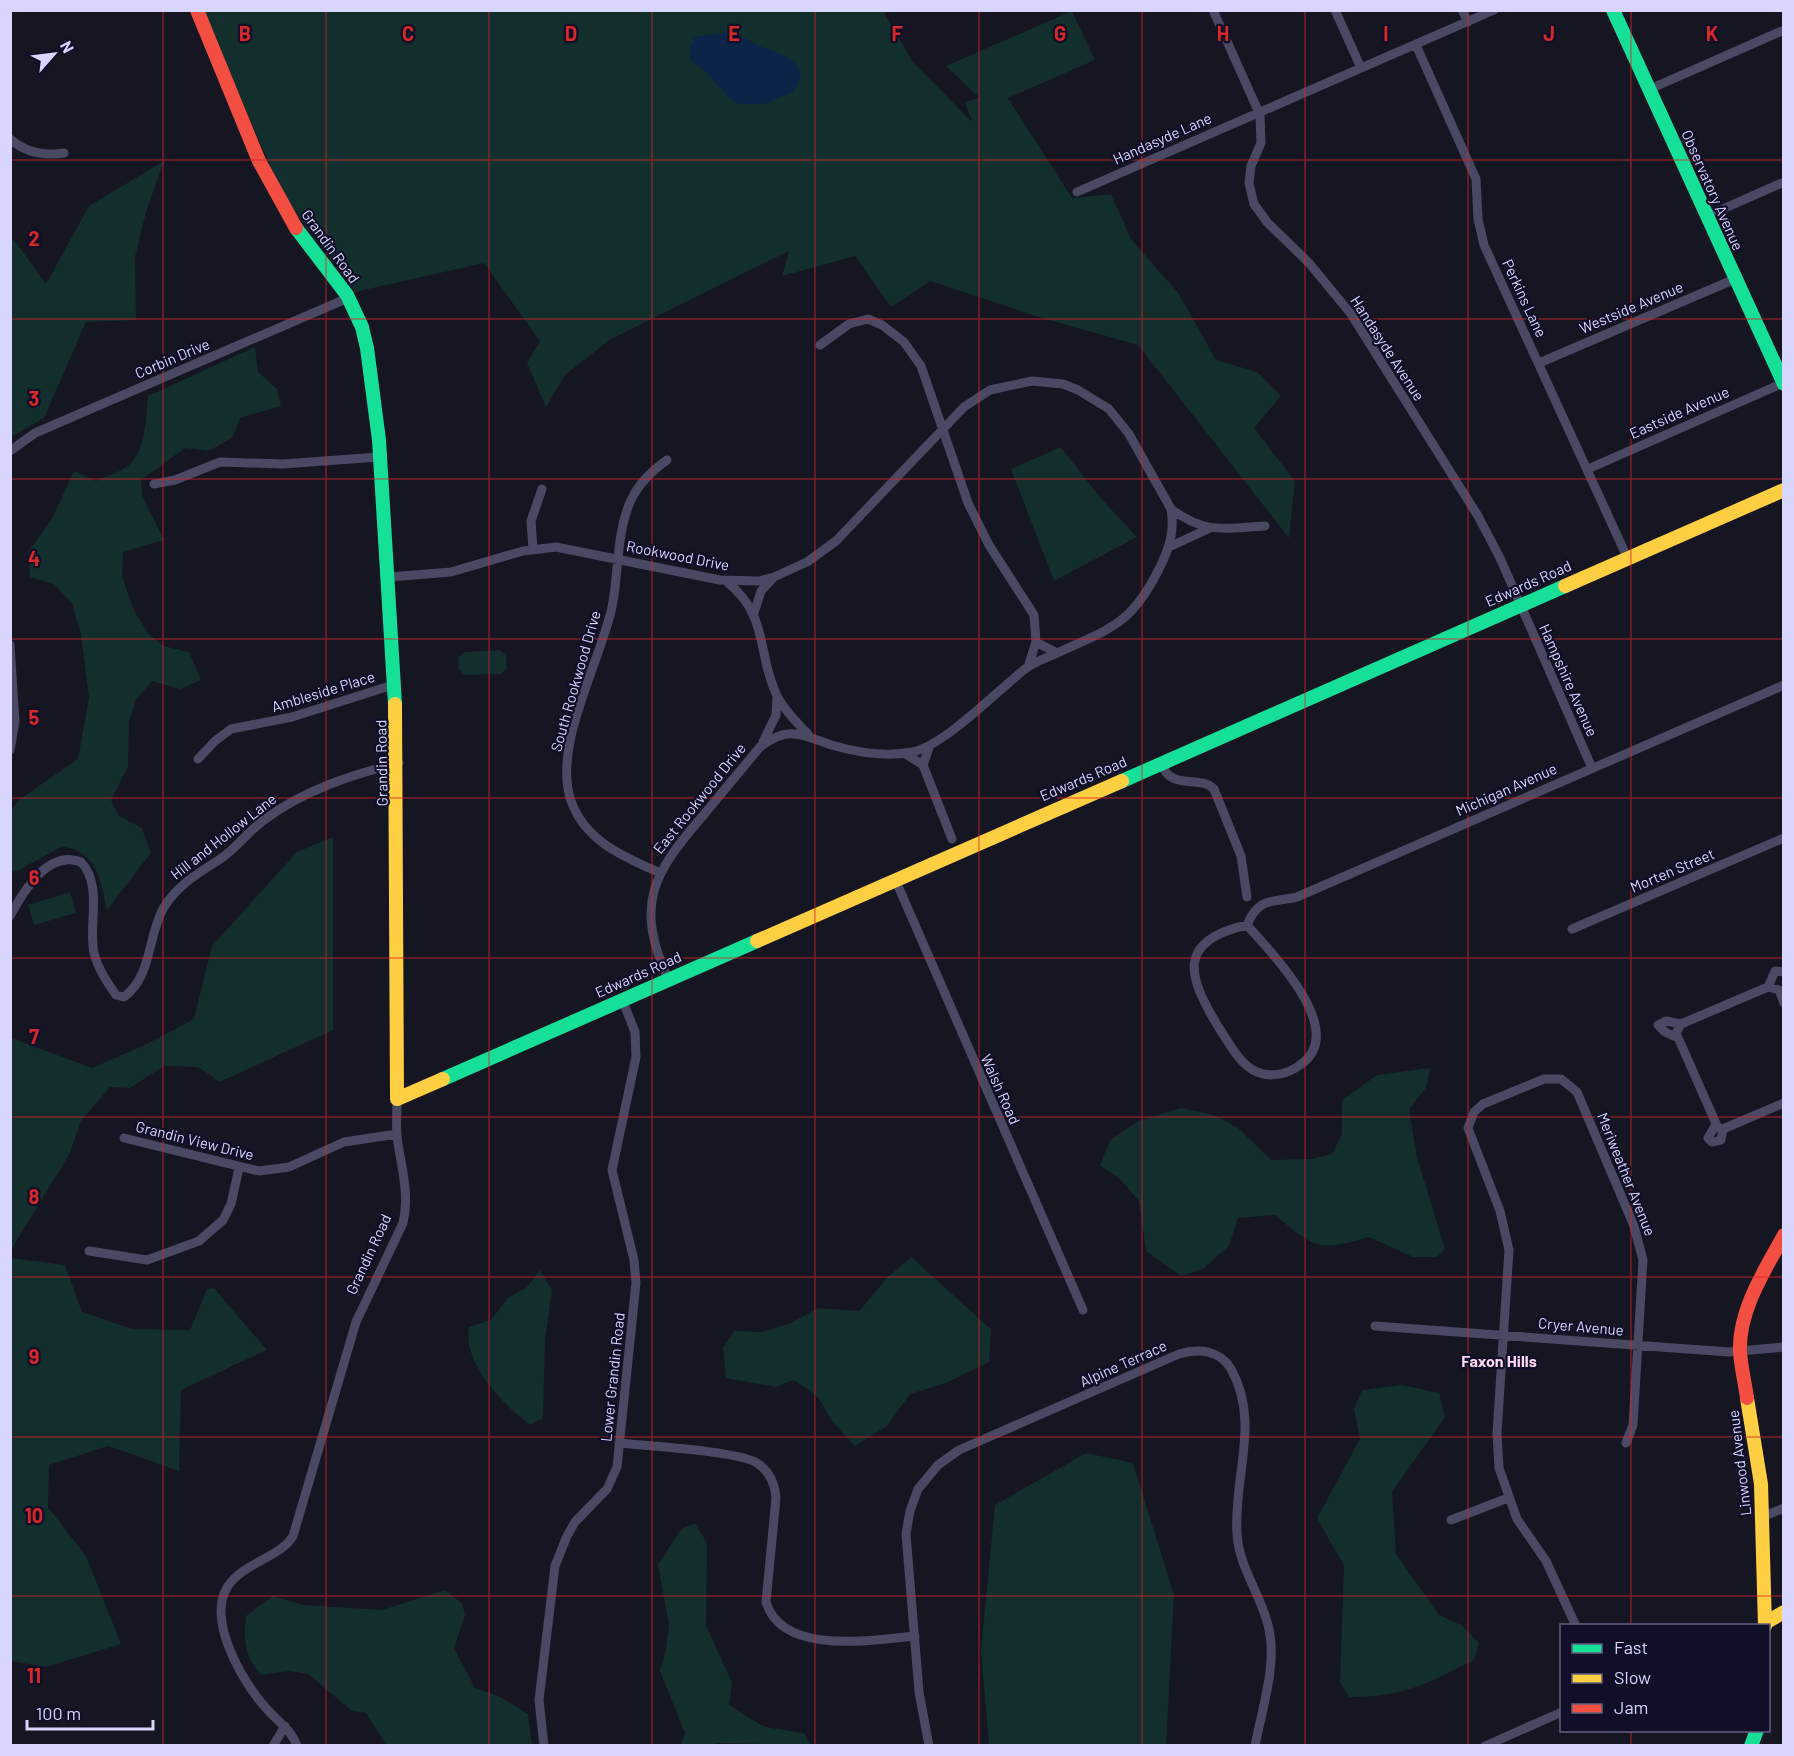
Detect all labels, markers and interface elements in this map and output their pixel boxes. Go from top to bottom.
text: B [239,21,251,45]
text: C [402,21,414,45]
text: D [565,21,577,45]
text: E [728,21,740,45]
text: F [891,21,903,45]
text: G [1054,21,1066,45]
text: H [1217,21,1229,45]
text: I [1383,21,1389,45]
text: J [1543,21,1555,45]
text: K [1706,21,1719,45]
north arrow [24,24,84,84]
text: N [57,38,79,56]
street label: Handasyde Lane [1110,108,1214,168]
street label: Observatory Avenue [1678,127,1748,253]
street label: Grandin Road [298,206,364,286]
text: 2 [28,226,40,250]
street label: Perkins Lane [1499,256,1551,340]
street label: Westside Avenue [1576,277,1686,337]
street label: Handasyde Avenue [1347,292,1429,404]
street label: Corbin Drive [132,334,212,382]
street label: Eastside Avenue [1626,382,1732,442]
text: 3 [29,386,39,410]
street label: Rookwood Drive [625,536,731,574]
text: 4 [28,546,40,570]
street label: Edwards Road [1482,556,1574,610]
street label: South Rookwood Drive [546,608,604,754]
street label: Hampshire Avenue [1536,621,1602,739]
street label: Ambleside Place [269,667,377,715]
text: 5 [29,705,40,729]
street label: Grandin Road [371,720,391,806]
street label: East Rookwood Drive [649,739,749,857]
street label: Edwards Road [1037,752,1129,804]
street label: Michigan Avenue [1453,759,1559,819]
street label: Hill and Hollow Lane [167,789,279,883]
street label: Morten Street [1627,844,1717,896]
text: 6 [29,865,40,889]
street label: Edwards Road [592,947,684,1001]
text: 7 [29,1024,39,1048]
street label: Walsh Road [978,1051,1024,1127]
street label: Meriweather Avenue [1594,1110,1660,1238]
street label: Grandin View Drive [134,1117,256,1163]
text: 8 [29,1184,40,1208]
street label: Grandin Road [342,1211,394,1297]
street label: Lower Grandin Road [596,1311,628,1443]
street label: Cryer Avenue [1537,1313,1625,1339]
street label: Alpine Terrace [1077,1336,1169,1390]
text: 9 [29,1344,39,1368]
district label: Faxon Hills [1461,1351,1537,1370]
street label: Linwood Avenue [1724,1409,1754,1517]
text: 10 [25,1503,43,1527]
legend [1560,1624,1770,1732]
text: Fast [1614,1636,1648,1658]
text: 11 [27,1663,41,1687]
text: Slow [1614,1666,1651,1688]
scale bar [27,1693,153,1731]
text: Jam [1614,1696,1648,1718]
text: 100 m [36,1702,81,1724]

